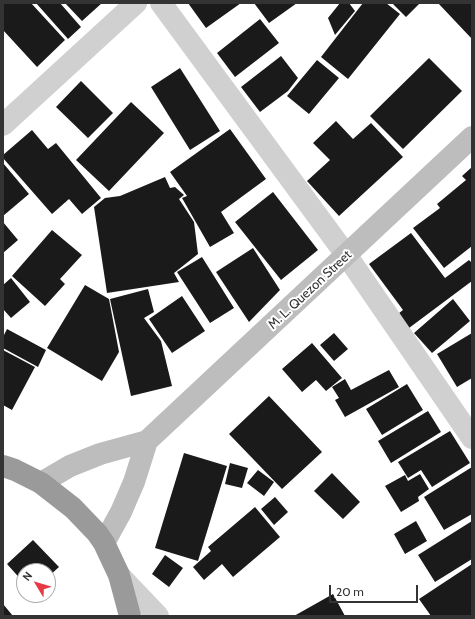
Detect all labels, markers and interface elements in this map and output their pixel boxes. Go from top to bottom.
street label: M. L. Quezon Street [265,247,355,333]
north arrow [16,563,56,603]
text: N [19,569,35,584]
scale bar [331,577,420,603]
text: 20 m [336,584,364,599]

